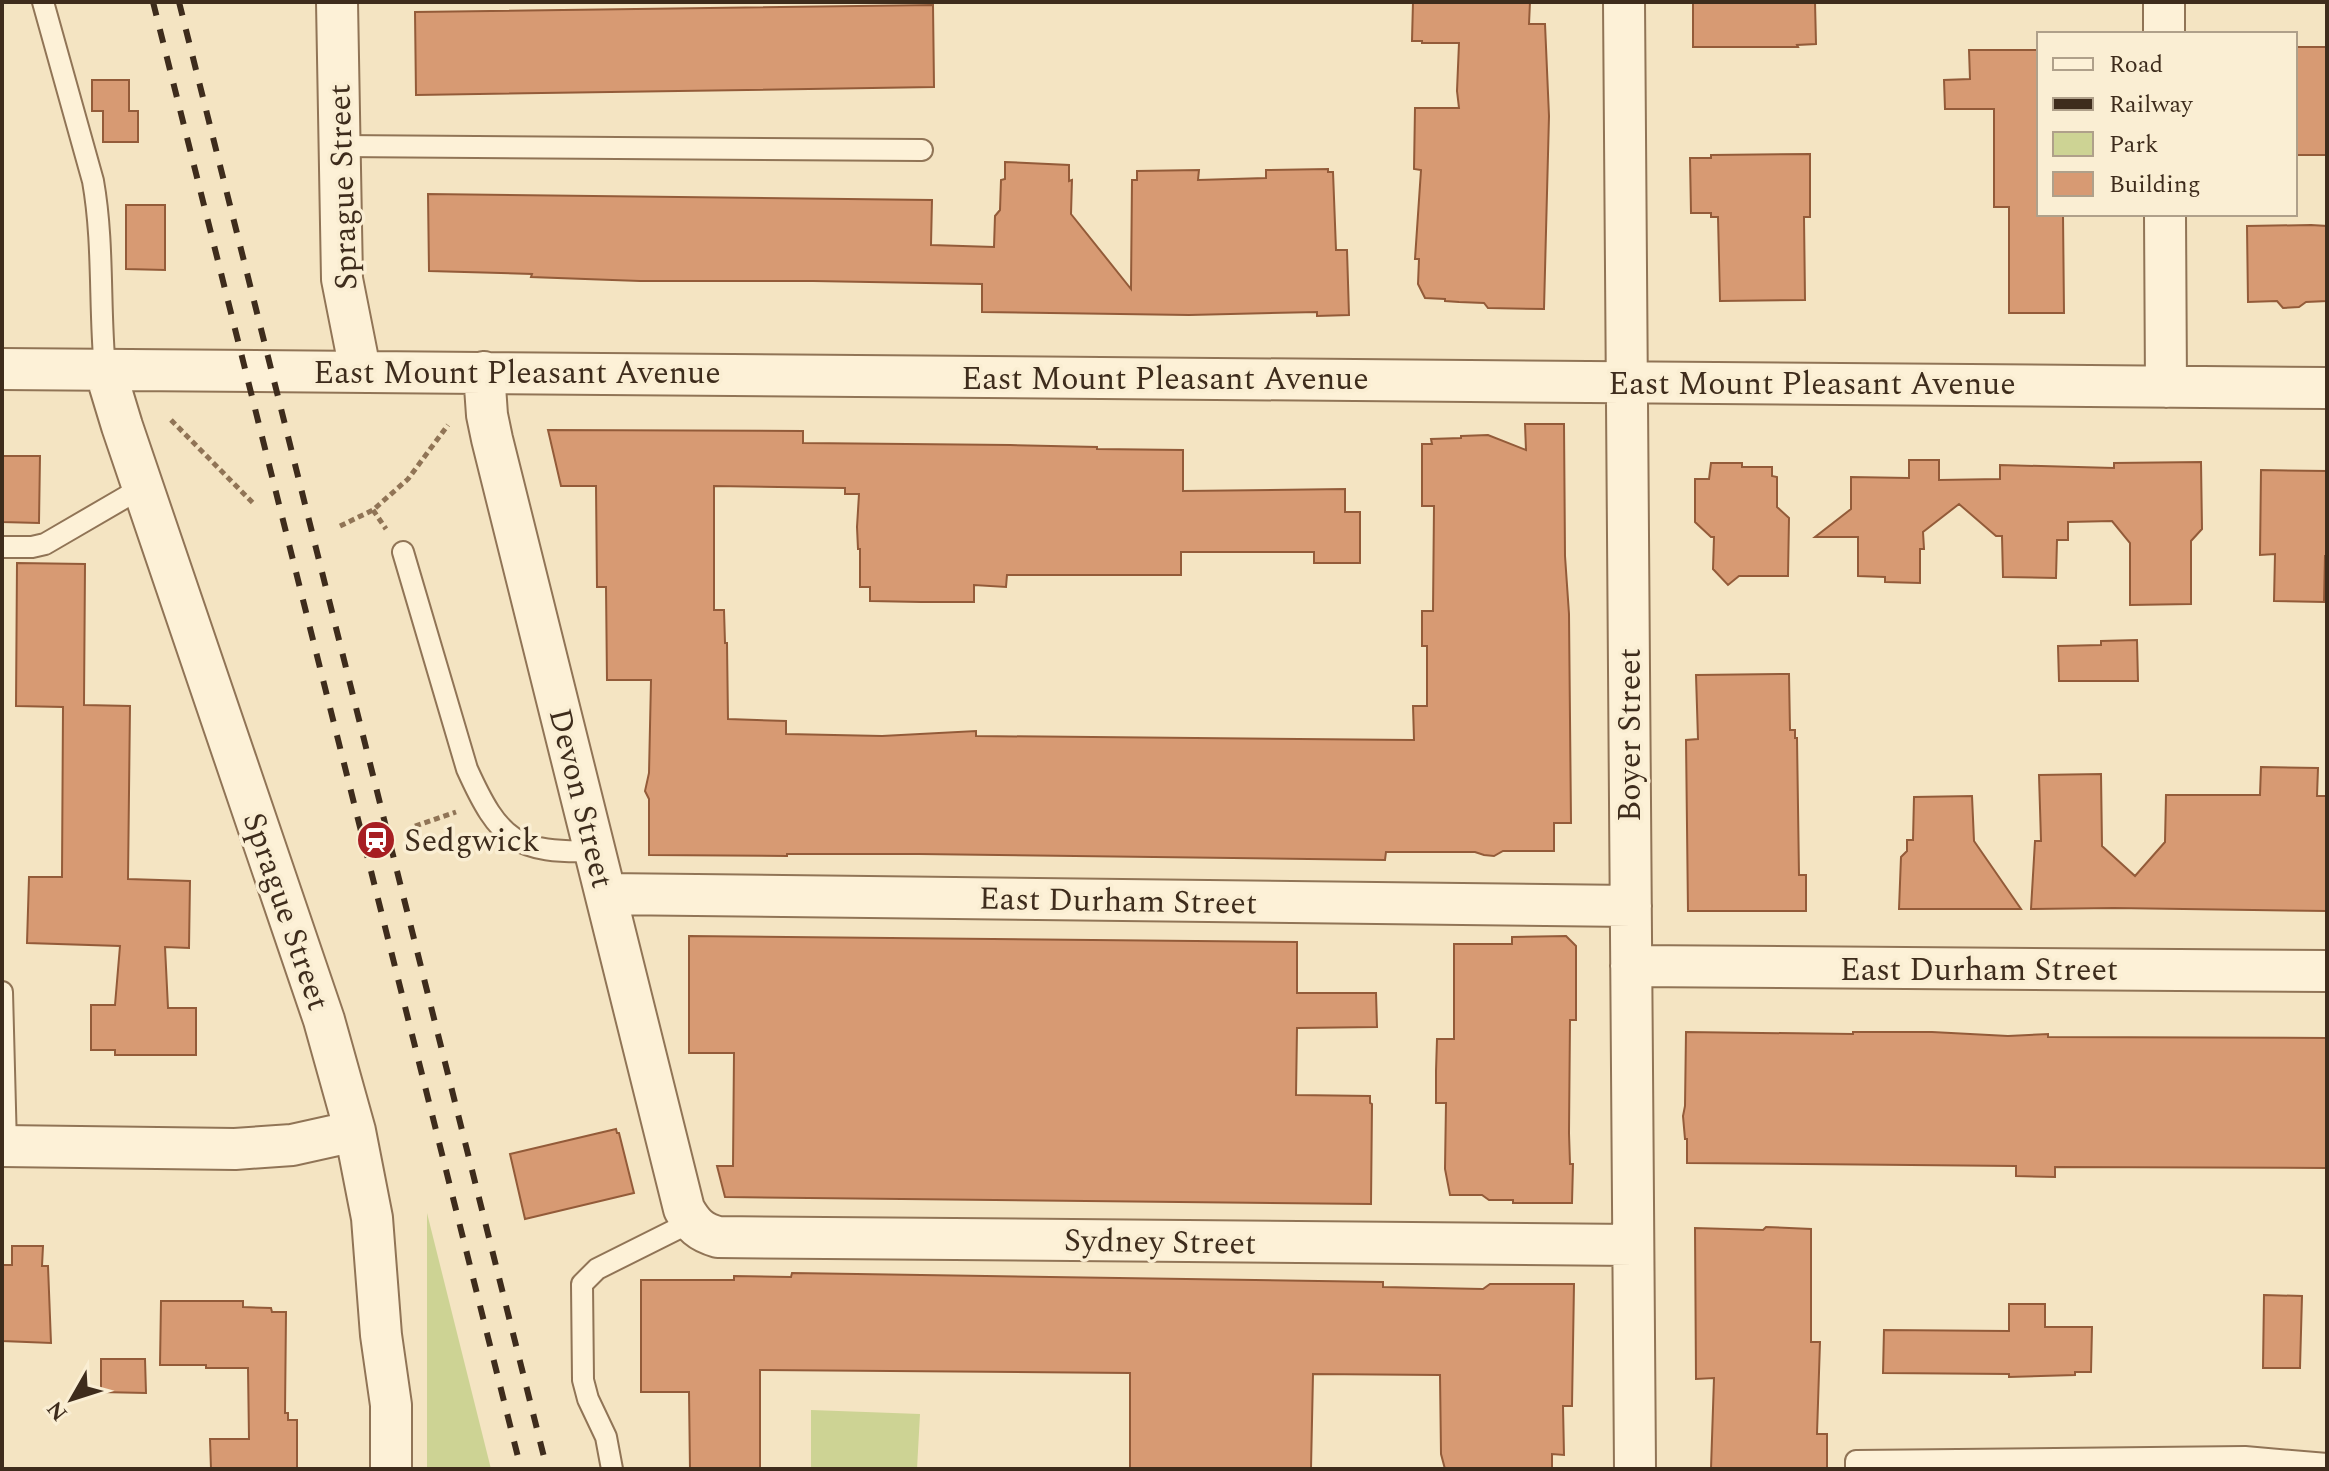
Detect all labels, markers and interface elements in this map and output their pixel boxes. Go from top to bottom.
legend [2037,32,2297,216]
text: Road [2109,47,2163,83]
street label: Sprague Street [315,83,372,291]
text: Railway [2109,87,2194,123]
text: Park [2109,127,2159,163]
text: Building [2109,167,2201,203]
street label: East Mount Pleasant Avenue [313,349,721,398]
street label: East Mount Pleasant Avenue [961,355,1369,404]
street label: East Mount Pleasant Avenue [1608,360,2016,409]
street label: Boyer Street [1606,648,1655,822]
street label: Devon Street [535,703,627,893]
street label: Sprague Street [229,806,342,1017]
place label: Sedgwick [404,817,540,866]
station icon: Sedgwick [355,819,397,861]
street label: East Durham Street [978,875,1258,928]
street label: East Durham Street [1840,946,2118,995]
street label: Sydney Street [1063,1216,1257,1269]
north arrow [32,1359,112,1439]
text: N [39,1393,76,1428]

